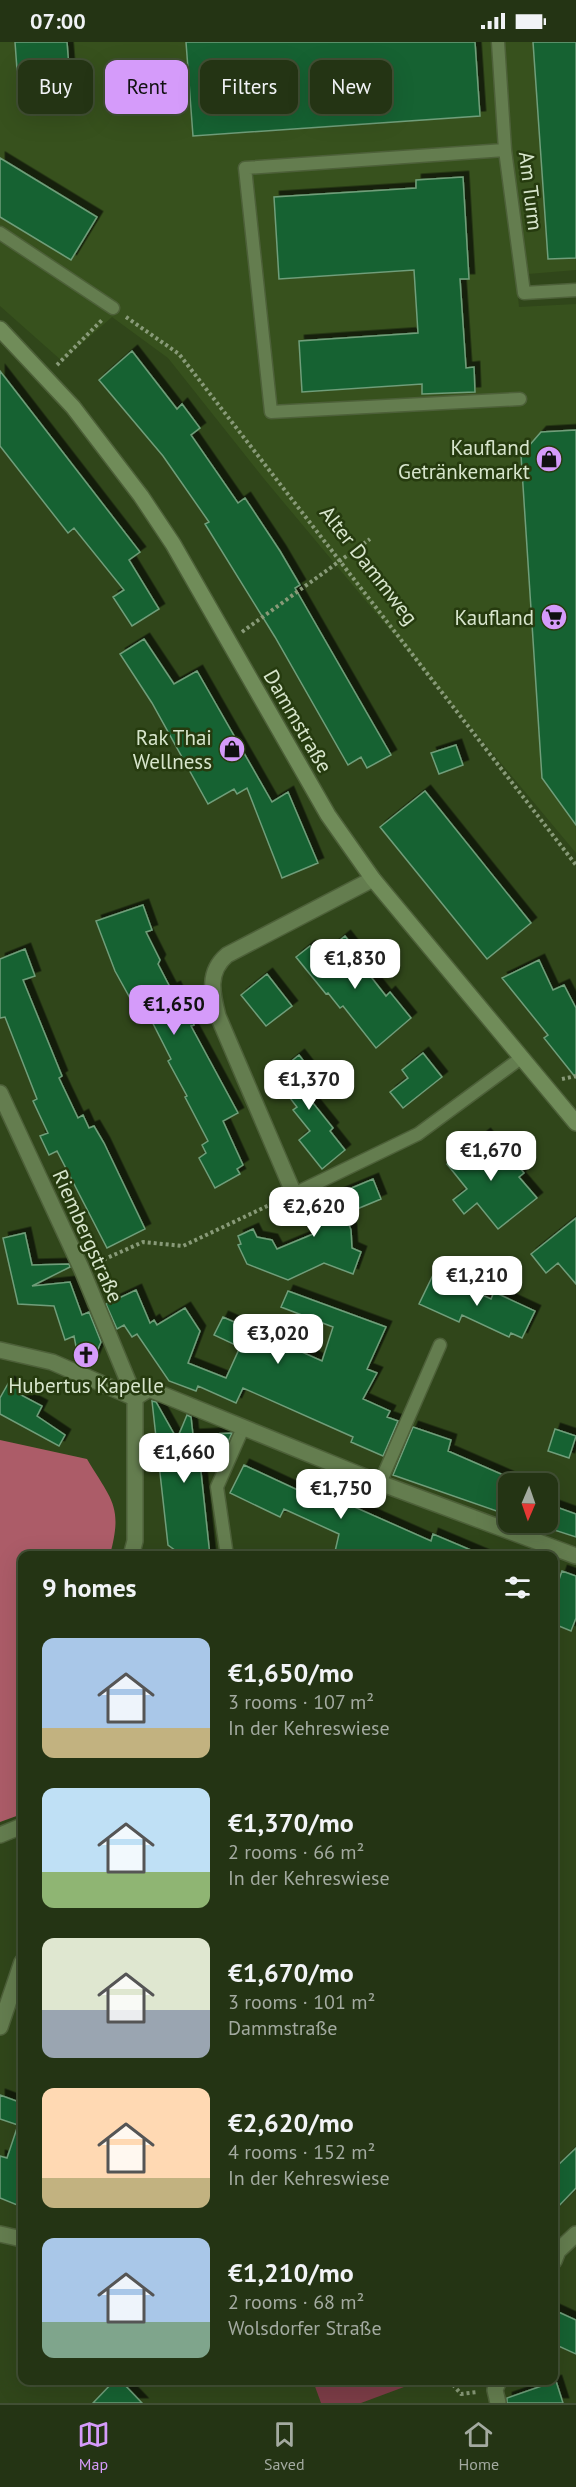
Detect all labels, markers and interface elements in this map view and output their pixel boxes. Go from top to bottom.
text: 07:00 [30,7,86,35]
chip: Buy [18,60,93,114]
chip: Rent [105,60,188,114]
chip: Filters [200,60,298,114]
chip: New [310,60,392,114]
street label: Am Turm [513,150,549,232]
place label: Kaufland Getränkemarkt [398,434,530,485]
shop icon: Kaufland Getränkemarkt [534,444,564,474]
street label: Alter Dammweg [314,500,424,630]
supermarket icon: Kaufland [539,602,569,632]
place label: Kaufland [455,604,534,631]
street label: Dammstraße [258,665,338,777]
place label: Rak Thai Wellness [133,724,212,775]
shop icon: Rak Thai Wellness [217,734,247,764]
pin: €1,830 [306,939,404,990]
text: €1,830 [324,945,386,971]
pin: €1,650 [125,985,223,1036]
text: €1,650 [143,991,205,1017]
pin: €1,370 [260,1060,358,1111]
text: €1,370 [278,1066,340,1092]
pin: €1,670 [442,1131,540,1182]
text: €1,670 [460,1137,522,1163]
street label: Riembergstraße [47,1165,129,1307]
pin: €2,620 [265,1187,363,1238]
text: €2,620 [283,1193,345,1219]
pin: €1,210 [428,1256,526,1307]
text: €1,210 [446,1262,508,1288]
pin: €3,020 [229,1314,327,1365]
text: €3,020 [247,1320,309,1346]
church icon: Hubertus Kapelle [71,1340,101,1370]
place label: Hubertus Kapelle [8,1372,164,1399]
pin: €1,660 [135,1433,233,1484]
text: €1,660 [153,1439,215,1465]
pin: €1,750 [292,1469,390,1520]
north arrow [498,1473,558,1533]
map controls [498,1473,558,1533]
text: €1,750 [310,1475,372,1501]
text: 9 homes [42,1571,137,1604]
icon: filters [501,1571,534,1604]
text: €1,650/mo [228,1656,354,1689]
icon: home [90,1662,162,1734]
text: 3 rooms · 107 m² [228,1689,374,1715]
text: In der Kehreswiese [228,1715,390,1741]
text: €1,370/mo [228,1806,354,1839]
icon: home [90,1812,162,1884]
text: 2 rooms · 66 m² [228,1839,364,1865]
text: In der Kehreswiese [228,1865,390,1891]
text: €1,670/mo [228,1956,354,1989]
icon: home [90,1962,162,2034]
text: 3 rooms · 101 m² [228,1989,375,2015]
text: Dammstraße [228,2015,337,2041]
text: €2,620/mo [228,2106,354,2139]
icon: home [90,2112,162,2184]
text: 4 rooms · 152 m² [228,2139,375,2165]
text: In der Kehreswiese [228,2165,390,2191]
text: €1,210/mo [228,2256,354,2289]
icon: home [90,2262,162,2334]
text: 2 rooms · 68 m² [228,2289,364,2315]
text: Wolsdorfer Straße [228,2315,382,2341]
tab: Map [77,2418,110,2474]
tab: Saved [264,2418,305,2474]
tab: Home [459,2418,499,2474]

